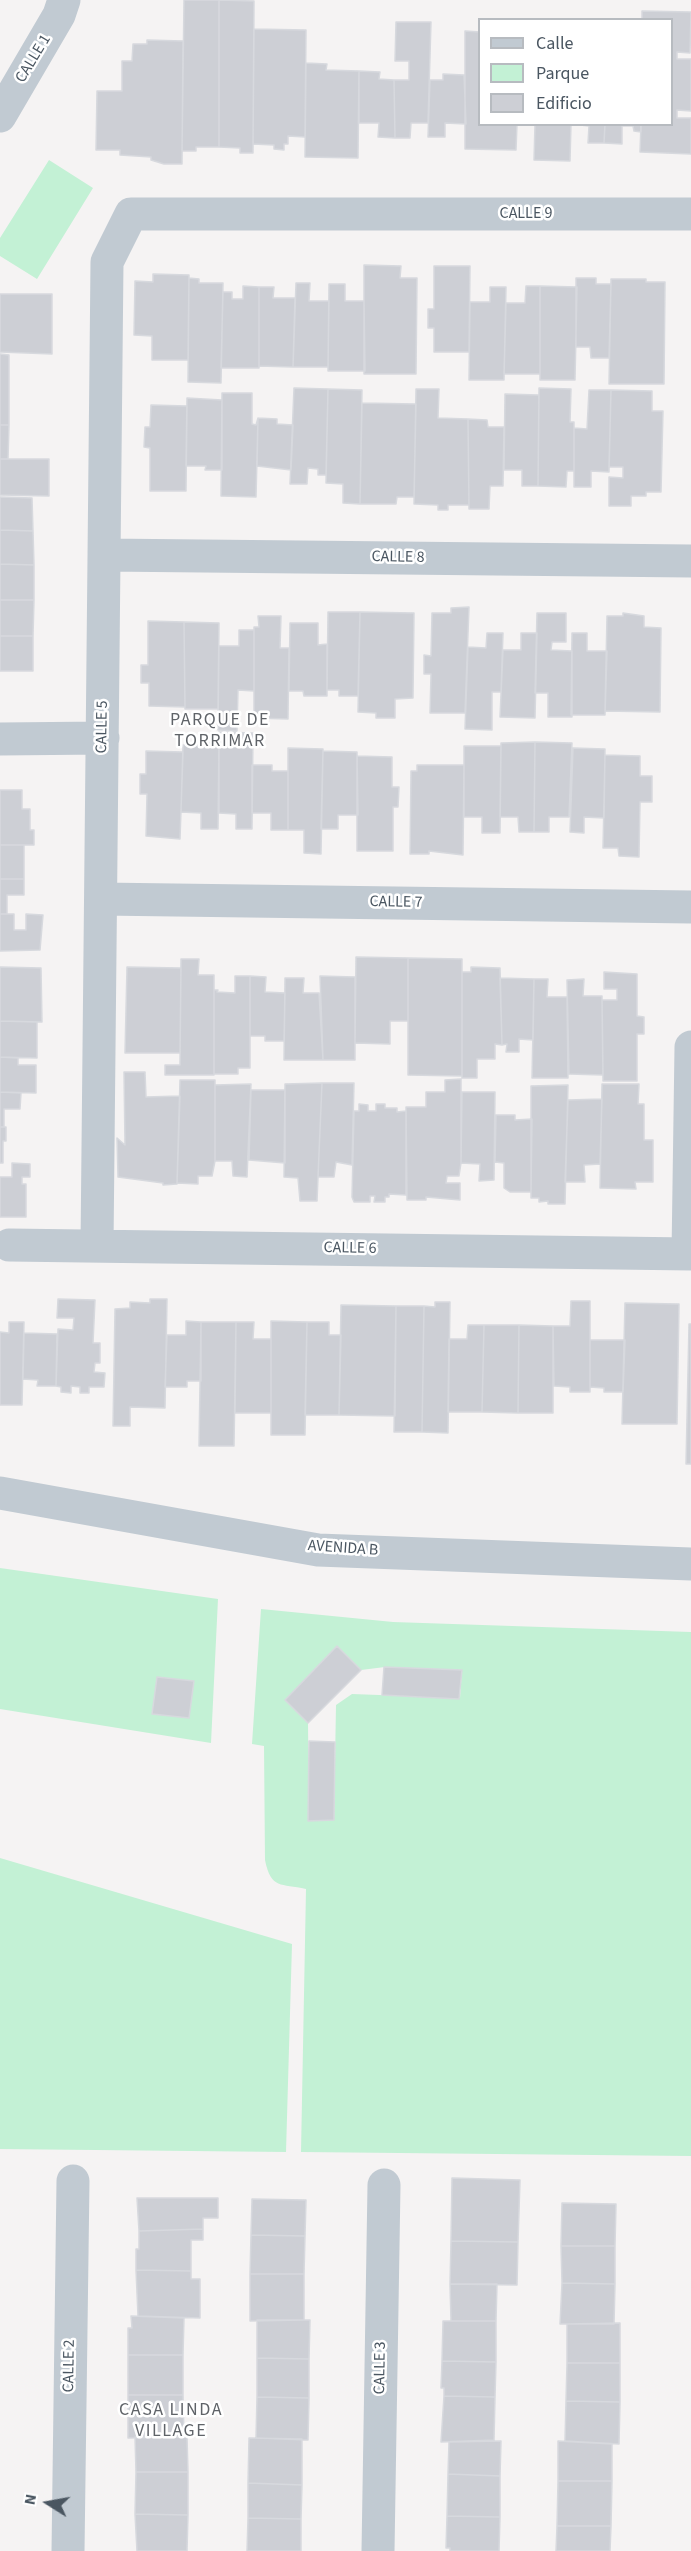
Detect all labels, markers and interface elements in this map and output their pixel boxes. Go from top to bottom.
legend [478,18,673,126]
street label: CALLE 1 [12,31,56,87]
text: Calle [536,31,573,56]
text: Parque [536,61,589,86]
text: Edificio [536,91,592,116]
street label: CALLE 9 [500,204,552,224]
street label: CALLE 8 [371,548,425,568]
street label: CALLE 5 [93,700,113,754]
district label: PARQUE DE TORRIMAR [170,710,270,752]
street label: CALLE 7 [369,893,423,913]
street label: CALLE 6 [323,1239,377,1259]
street label: AVENIDA B [307,1537,379,1561]
street label: CALLE 2 [60,2339,80,2393]
street label: CALLE 3 [371,2341,391,2395]
district label: CASA LINDA VILLAGE [119,2400,223,2442]
north arrow [18,2473,78,2533]
text: N [19,2492,42,2507]

